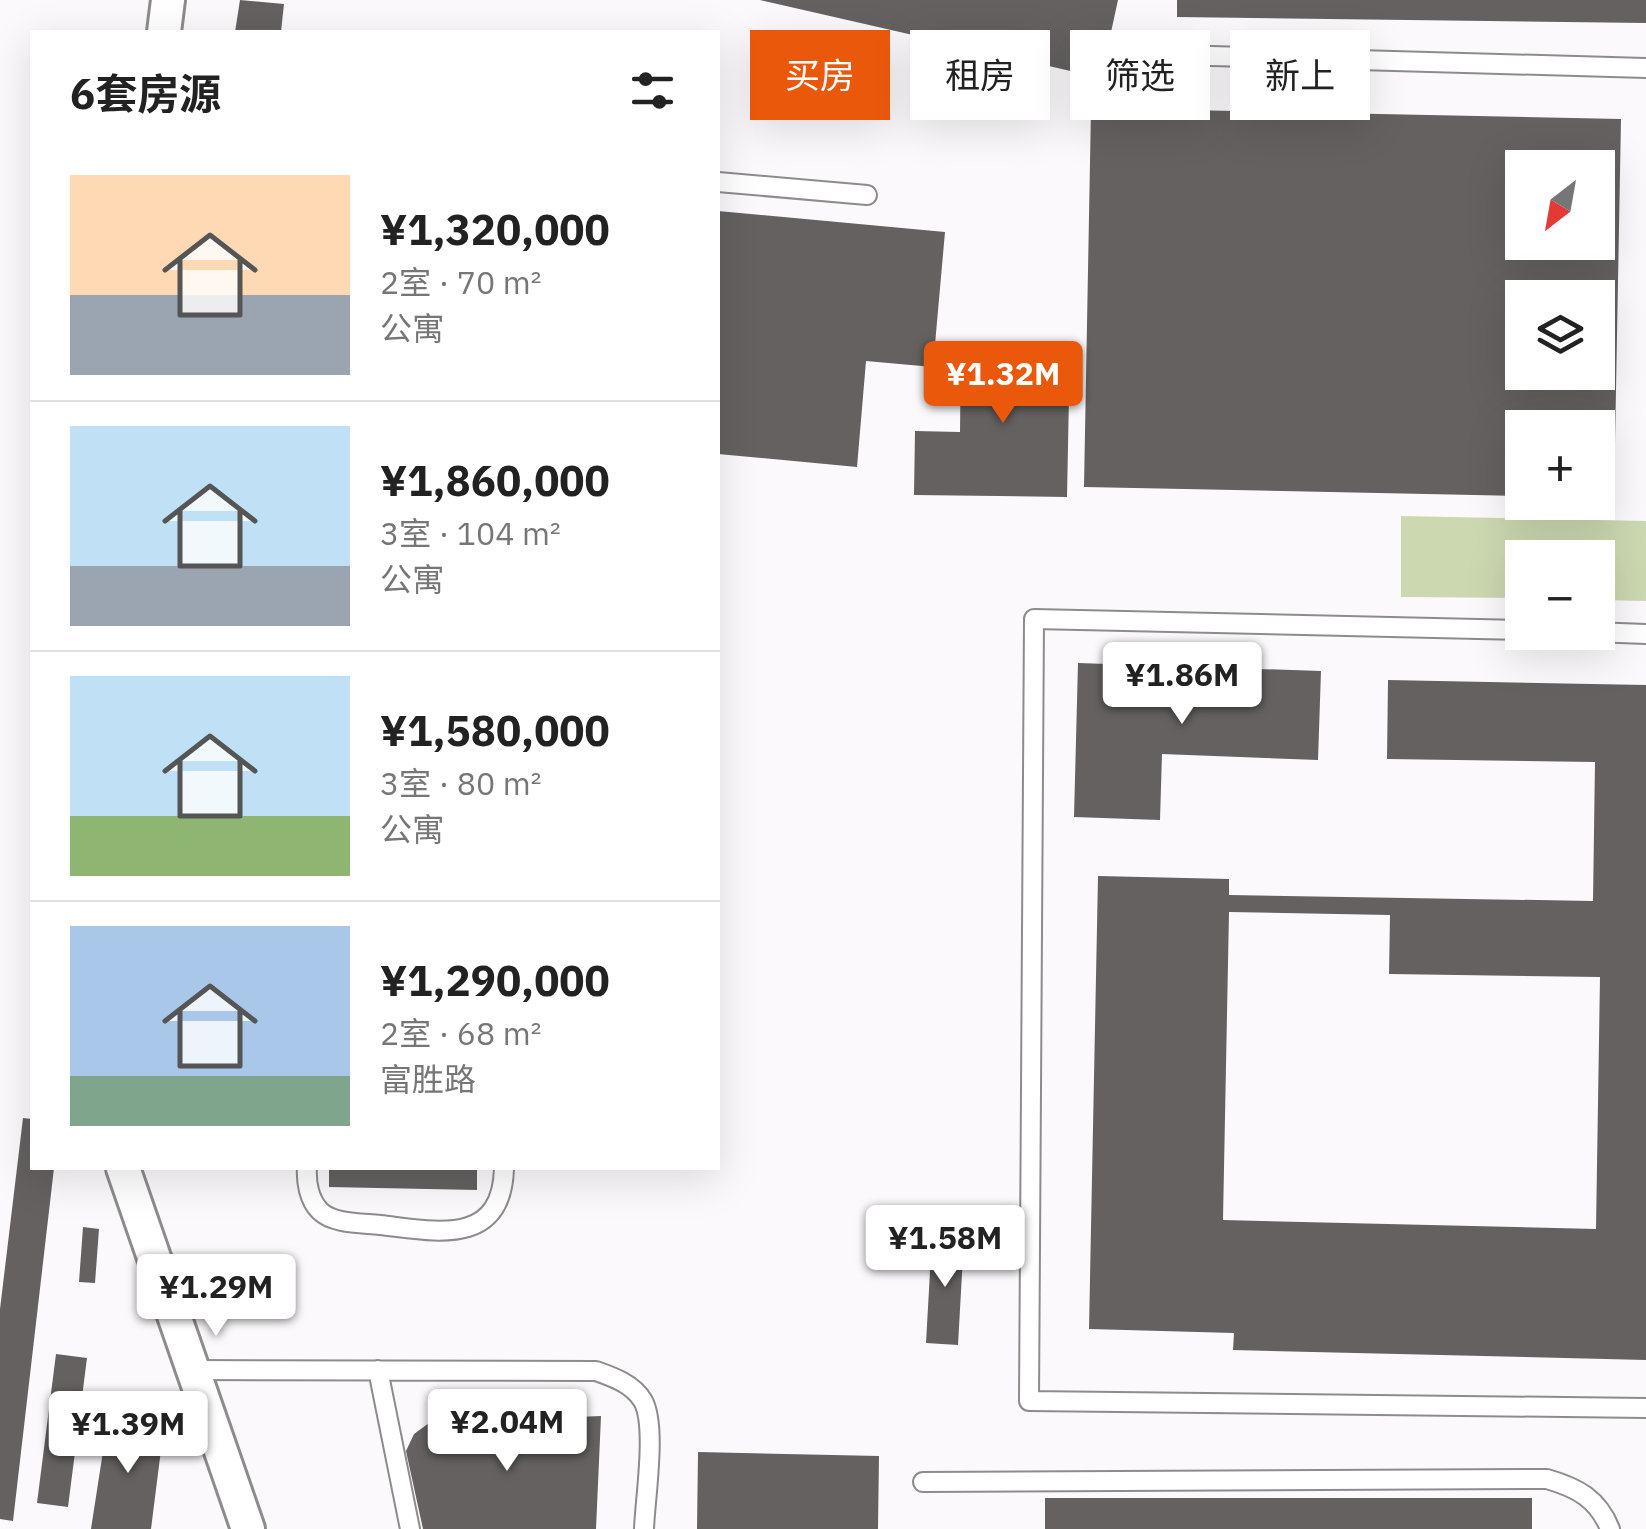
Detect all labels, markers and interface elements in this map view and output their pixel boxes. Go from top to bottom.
chip: 买房 [750,30,890,120]
chip: 租房 [910,30,1050,120]
chip: 筛选 [1070,30,1210,120]
chip: 新上 [1230,30,1370,120]
icon: filters [625,63,680,118]
text: 6套房源 [70,66,221,121]
north arrow [1505,150,1615,260]
map controls [1505,150,1615,650]
text: ¥1,320,000 [380,202,610,257]
icon: home [150,215,270,335]
text: 2室 · 70 m² [380,261,542,303]
button: layers [1505,280,1615,390]
text: 公寓 [380,307,444,349]
pin: ¥1.32M [922,341,1084,426]
text: ¥1.32M [946,352,1060,394]
button: + [1505,410,1615,520]
text: ¥1,860,000 [380,453,610,508]
icon: home [150,466,270,586]
text: 3室 · 104 m² [380,512,561,554]
button: − [1505,540,1615,650]
text: 公寓 [380,558,444,600]
pin: ¥1.86M [1101,642,1263,727]
text: ¥1.86M [1125,653,1239,695]
text: ¥1,580,000 [380,703,610,758]
icon: home [150,716,270,836]
text: 3室 · 80 m² [380,762,542,804]
text: 公寓 [380,808,444,850]
text: ¥1,290,000 [380,953,610,1008]
icon: home [150,966,270,1086]
text: 2室 · 68 m² [380,1012,542,1054]
text: 富胜路 [380,1058,476,1100]
pin: ¥1.58M [864,1205,1026,1290]
text: ¥1.58M [888,1216,1002,1258]
pin: ¥1.29M [135,1254,297,1339]
text: ¥1.29M [159,1265,273,1307]
pin: ¥2.04M [426,1389,588,1474]
pin: ¥1.39M [47,1391,209,1476]
text: ¥2.04M [450,1400,564,1442]
text: ¥1.39M [71,1402,185,1444]

